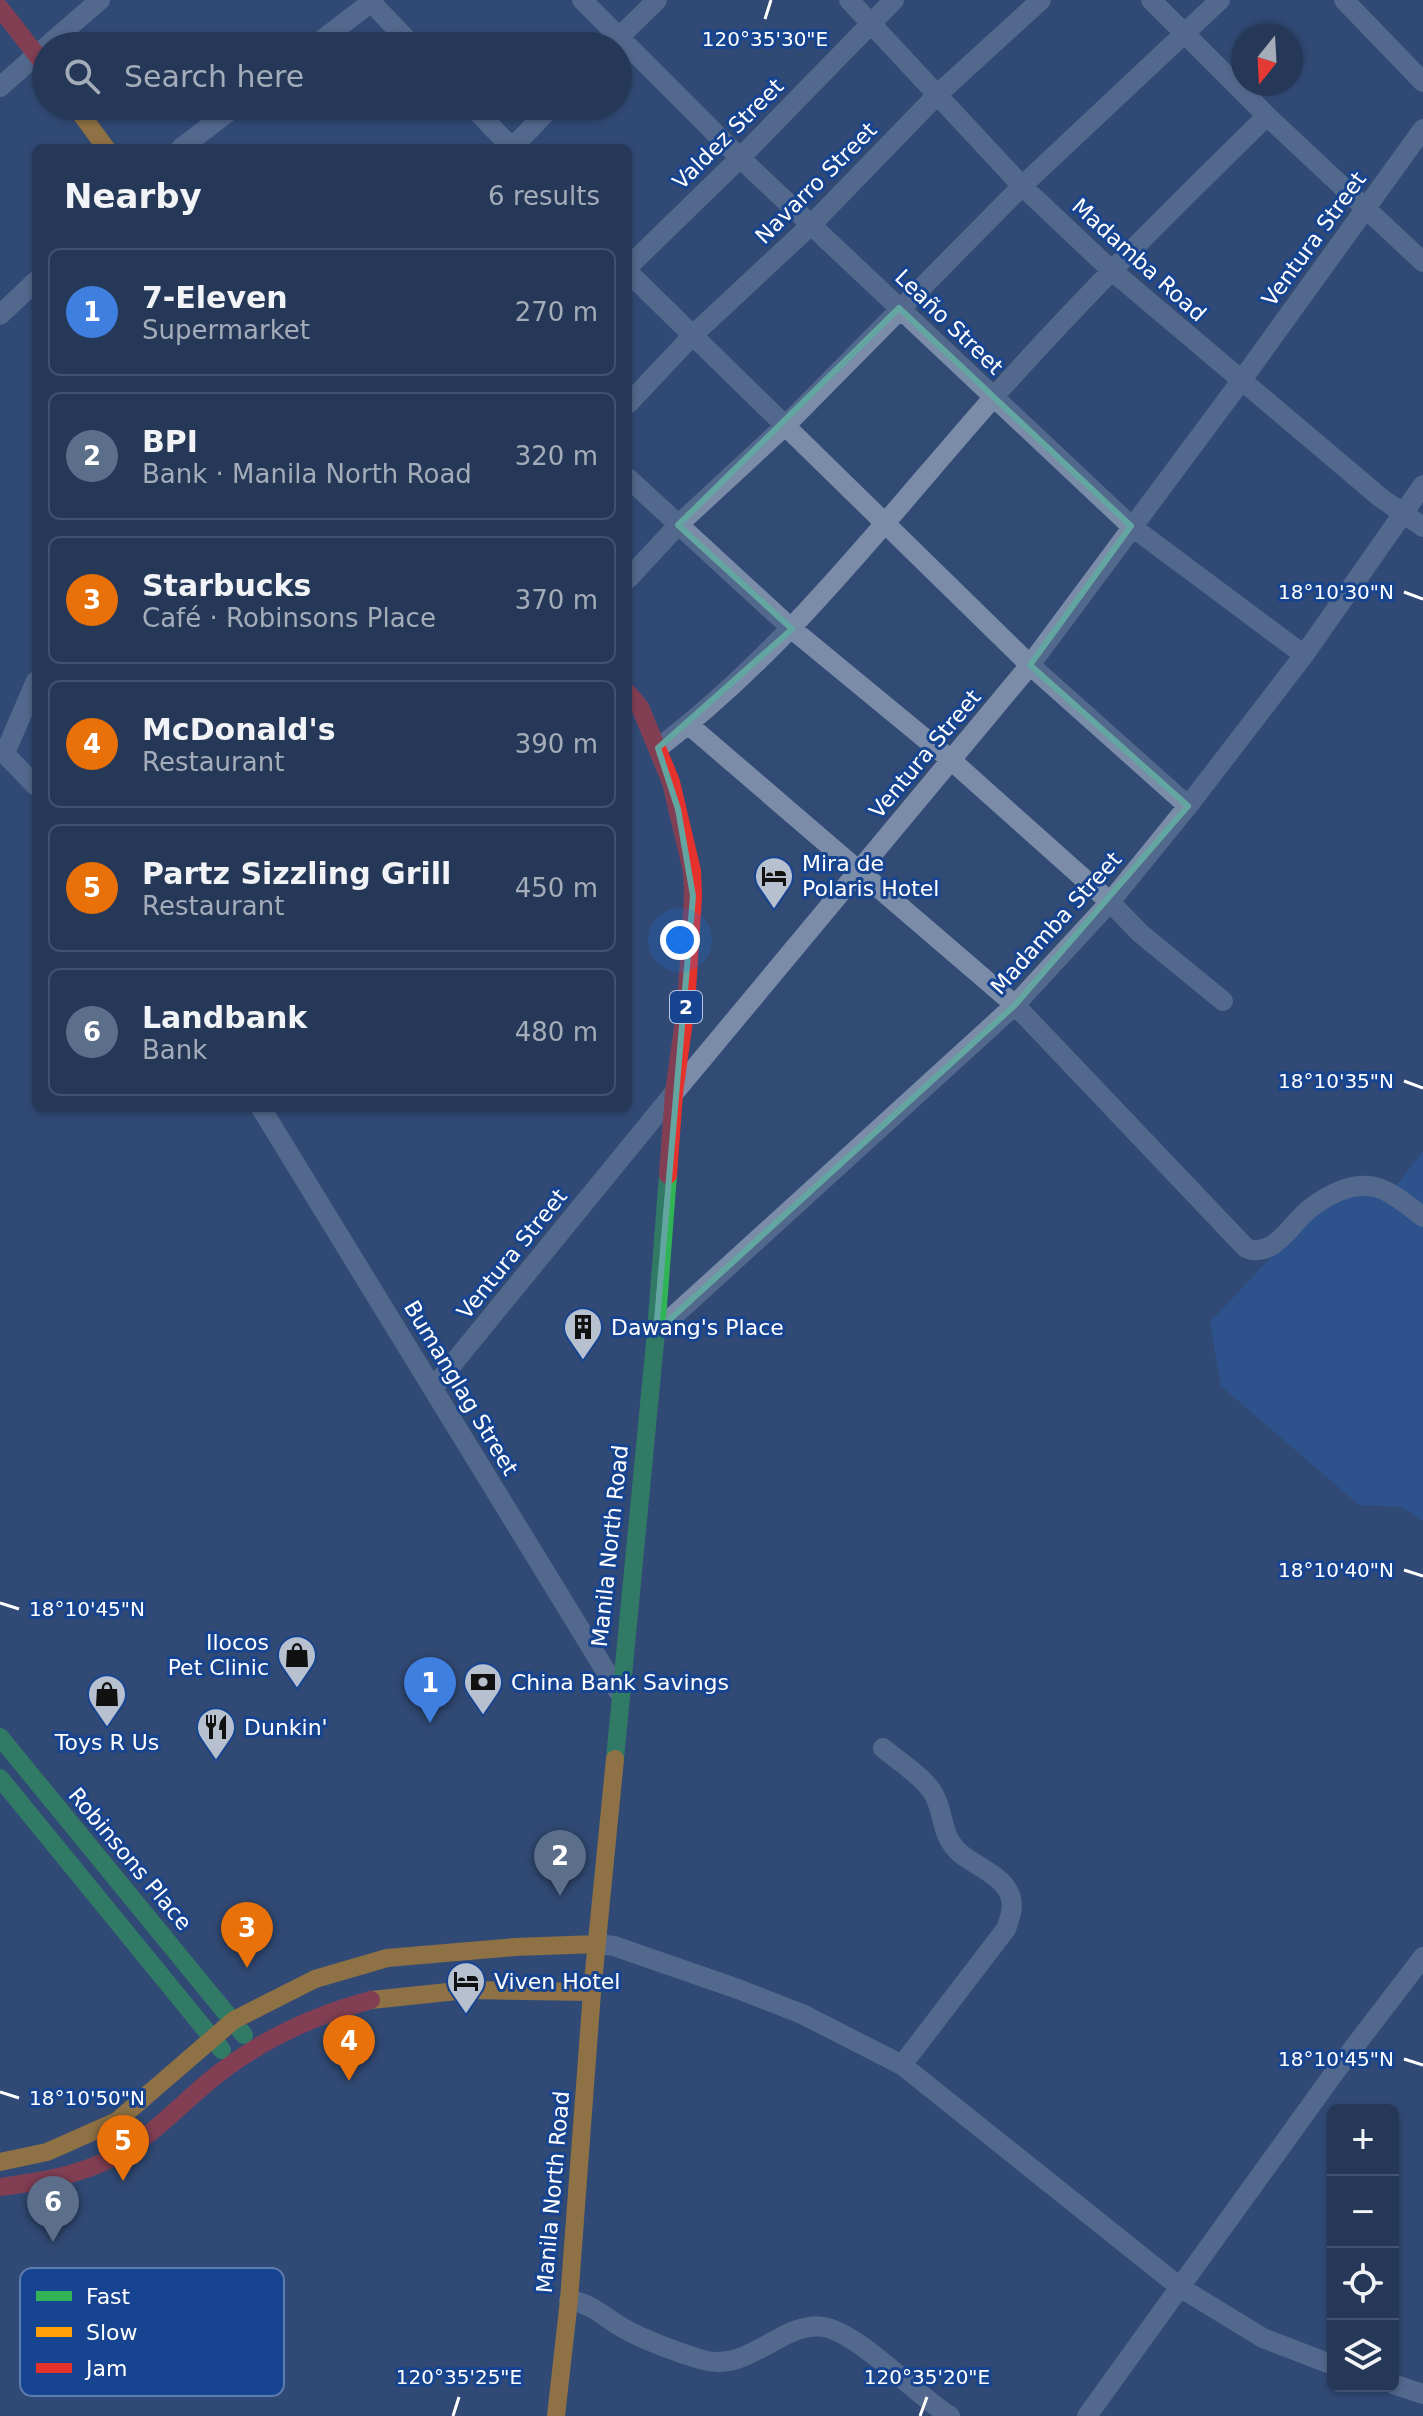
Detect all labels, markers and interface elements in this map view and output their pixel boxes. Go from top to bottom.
north arrow [1231,24,1303,96]
text: 120°35'30"E [702,27,828,51]
search box [32,32,632,120]
icon: search [60,54,104,98]
text: Search here [124,59,304,94]
street label: Valdez Street [668,73,789,194]
street label: Navarro Street [750,117,882,249]
street label: Ventura Street [1257,167,1371,311]
text: Nearby [64,176,202,216]
text: 6 results [488,181,600,211]
street label: Madamba Road [1067,194,1211,326]
street label: Leaño Street [890,264,1008,380]
text: 7-Eleven [142,280,288,315]
text: 1 [83,297,101,327]
text: 270 m [515,297,598,327]
text: Supermarket [142,315,310,345]
text: BPI [142,424,198,459]
text: 2 [83,441,101,471]
text: 320 m [515,441,598,471]
text: Bank · Manila North Road [142,459,472,489]
text: Starbucks [142,568,311,603]
text: 18°10'30"N [1278,580,1394,604]
text: 3 [83,585,101,615]
text: 370 m [515,585,598,615]
text: Café · Robinsons Place [142,603,436,633]
street label: Ventura Street [864,684,986,823]
text: McDonald's [142,712,336,747]
text: 4 [83,729,101,759]
text: 390 m [515,729,598,759]
text: Restaurant [142,747,284,777]
street label: Madamba Street [986,847,1127,999]
place label: Mira de Polaris Hotel [802,851,939,901]
hotel icon: Mira de Polaris Hotel [753,855,795,910]
text: Partz Sizzling Grill [142,856,451,891]
text: 5 [83,873,101,903]
text: 450 m [515,873,598,903]
text: Restaurant [142,891,284,921]
your location [660,920,700,960]
road number: 2 [670,991,702,1023]
text: Landbank [142,1000,307,1035]
text: 6 [83,1017,101,1047]
text: 480 m [515,1017,598,1047]
text: Bank [142,1035,207,1065]
text: 18°10'35"N [1278,1069,1394,1093]
street label: Ventura Street [452,1184,572,1324]
street label: Bumanglag Street [399,1296,523,1480]
building icon: Dawang's Place [562,1306,604,1361]
place label: Dawang's Place [611,1315,784,1340]
street label: Manila North Road [587,1444,633,1648]
text: 18°10'40"N [1278,1558,1394,1582]
text: 18°10'45"N [29,1597,145,1621]
place label: Ilocos Pet Clinic [168,1630,269,1680]
shop icon: Ilocos Pet Clinic [276,1634,318,1689]
pin: 1 [404,1657,456,1723]
bank icon: China Bank Savings [462,1661,504,1716]
place label: China Bank Savings [511,1670,729,1695]
shop icon: Toys R Us [86,1673,128,1728]
restaurant icon: Dunkin' [195,1706,237,1761]
place label: Dunkin' [244,1715,328,1740]
place label: Toys R Us [54,1730,159,1755]
street label: Robinsons Place [63,1783,197,1935]
pin: 2 [534,1830,586,1896]
pin: 3 [221,1902,273,1968]
hotel icon: Viven Hotel [445,1960,487,2015]
place label: Viven Hotel [494,1969,620,1994]
pin: 4 [323,2015,375,2081]
text: 18°10'45"N [1278,2047,1394,2071]
text: 18°10'50"N [29,2086,145,2110]
street label: Manila North Road [532,2090,574,2294]
map controls [1327,2104,1399,2392]
button: + [1327,2104,1399,2176]
pin: 5 [97,2115,149,2181]
pin: 6 [27,2176,79,2242]
button: − [1327,2176,1399,2248]
button: locate [1327,2248,1399,2320]
legend [20,2268,284,2396]
text: Fast [86,2284,131,2309]
text: Slow [86,2320,138,2345]
button: layers [1327,2320,1399,2392]
text: Jam [84,2356,127,2381]
text: 120°35'25"E [396,2365,522,2389]
text: 120°35'20"E [864,2365,990,2389]

